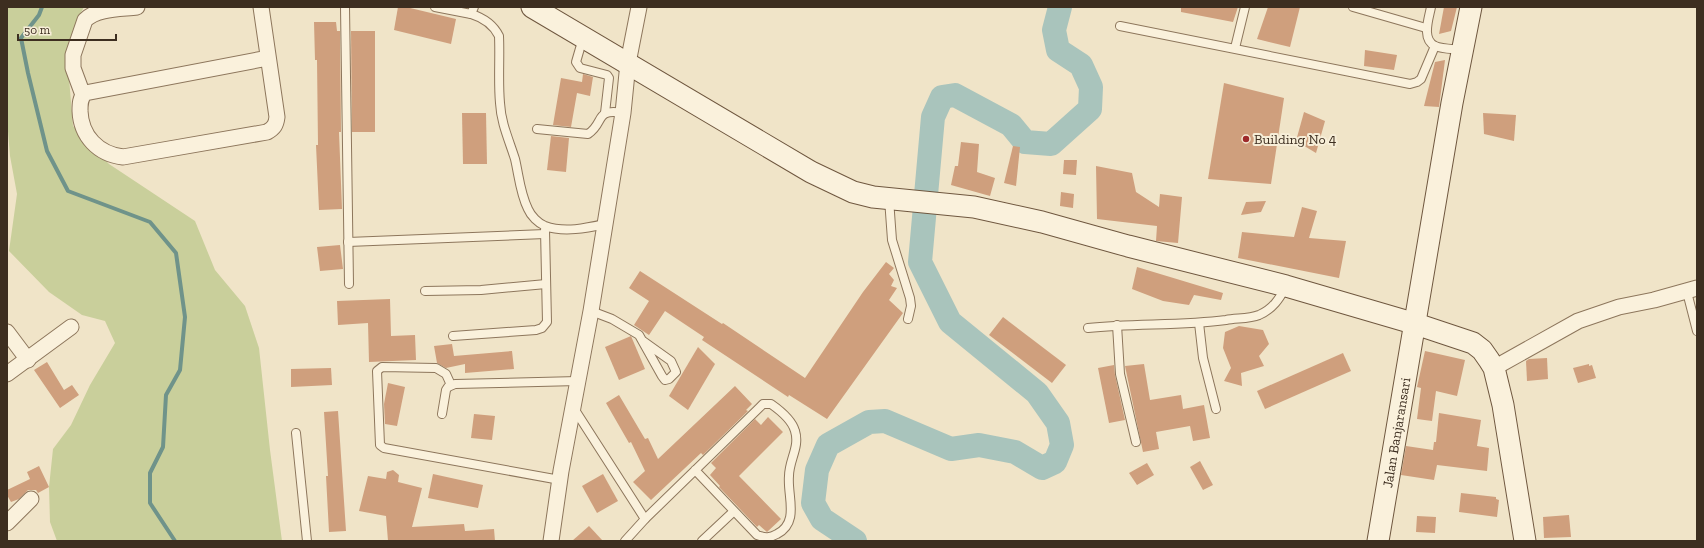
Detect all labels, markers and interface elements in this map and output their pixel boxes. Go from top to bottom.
scale bar [18,16,116,42]
text: 50 m [24,23,51,37]
place label: Building No 4 [1254,131,1337,148]
marker: Building No 4 [1241,134,1251,144]
street label: Jalan Banjaransari [1379,376,1414,489]

